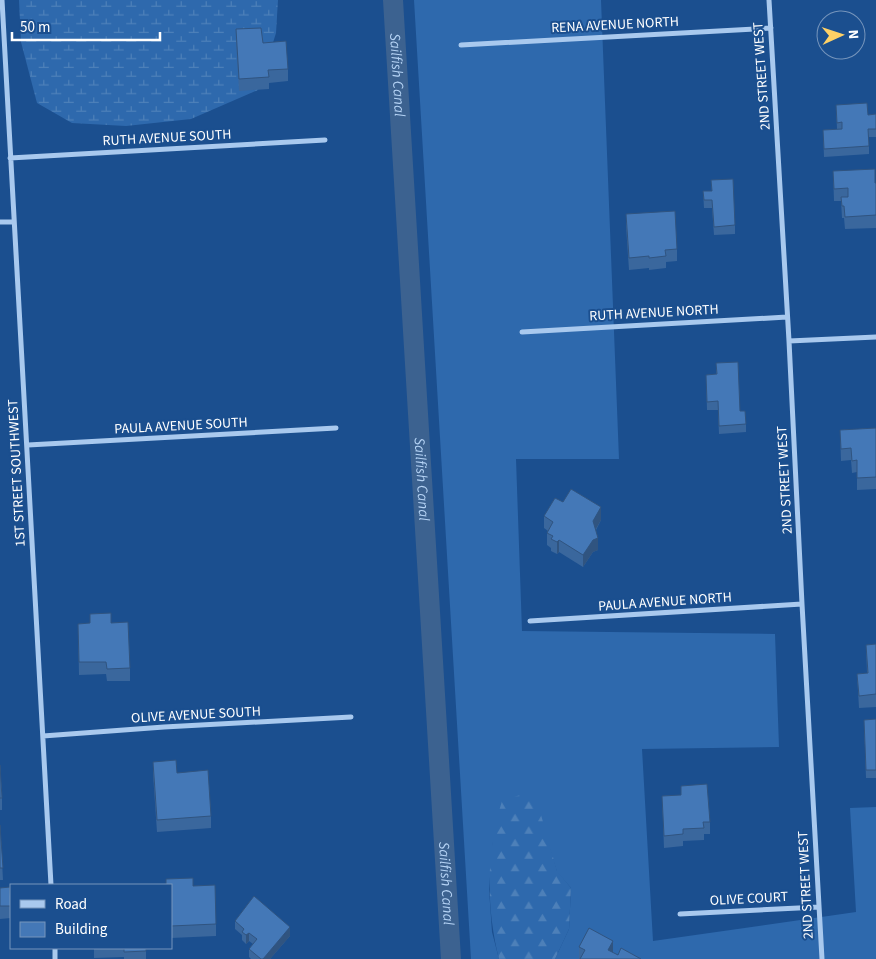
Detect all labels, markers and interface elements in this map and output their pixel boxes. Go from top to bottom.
scale bar [12,10,160,42]
north arrow [816,10,866,60]
street label: RENA AVENUE NORTH [551,12,679,38]
text: 50 m [20,17,50,38]
street label: 2ND STREET WEST [748,21,776,131]
text: N [843,29,863,40]
water label: Sailfish Canal [385,32,411,117]
street label: RUTH AVENUE SOUTH [102,125,232,151]
street label: RUTH AVENUE NORTH [589,300,719,326]
street label: 1ST STREET SOUTHWEST [3,398,31,547]
street label: PAULA AVENUE SOUTH [114,413,248,439]
street label: 2ND STREET WEST [772,425,798,535]
water label: Sailfish Canal [409,437,435,522]
street label: PAULA AVENUE NORTH [597,587,733,617]
street label: OLIVE AVENUE SOUTH [131,702,261,728]
street label: 2ND STREET WEST [793,830,819,940]
water label: Sailfish Canal [433,841,459,926]
legend [10,884,172,949]
street label: OLIVE COURT [709,887,789,911]
text: Road [55,894,87,915]
text: Building [55,919,108,940]

